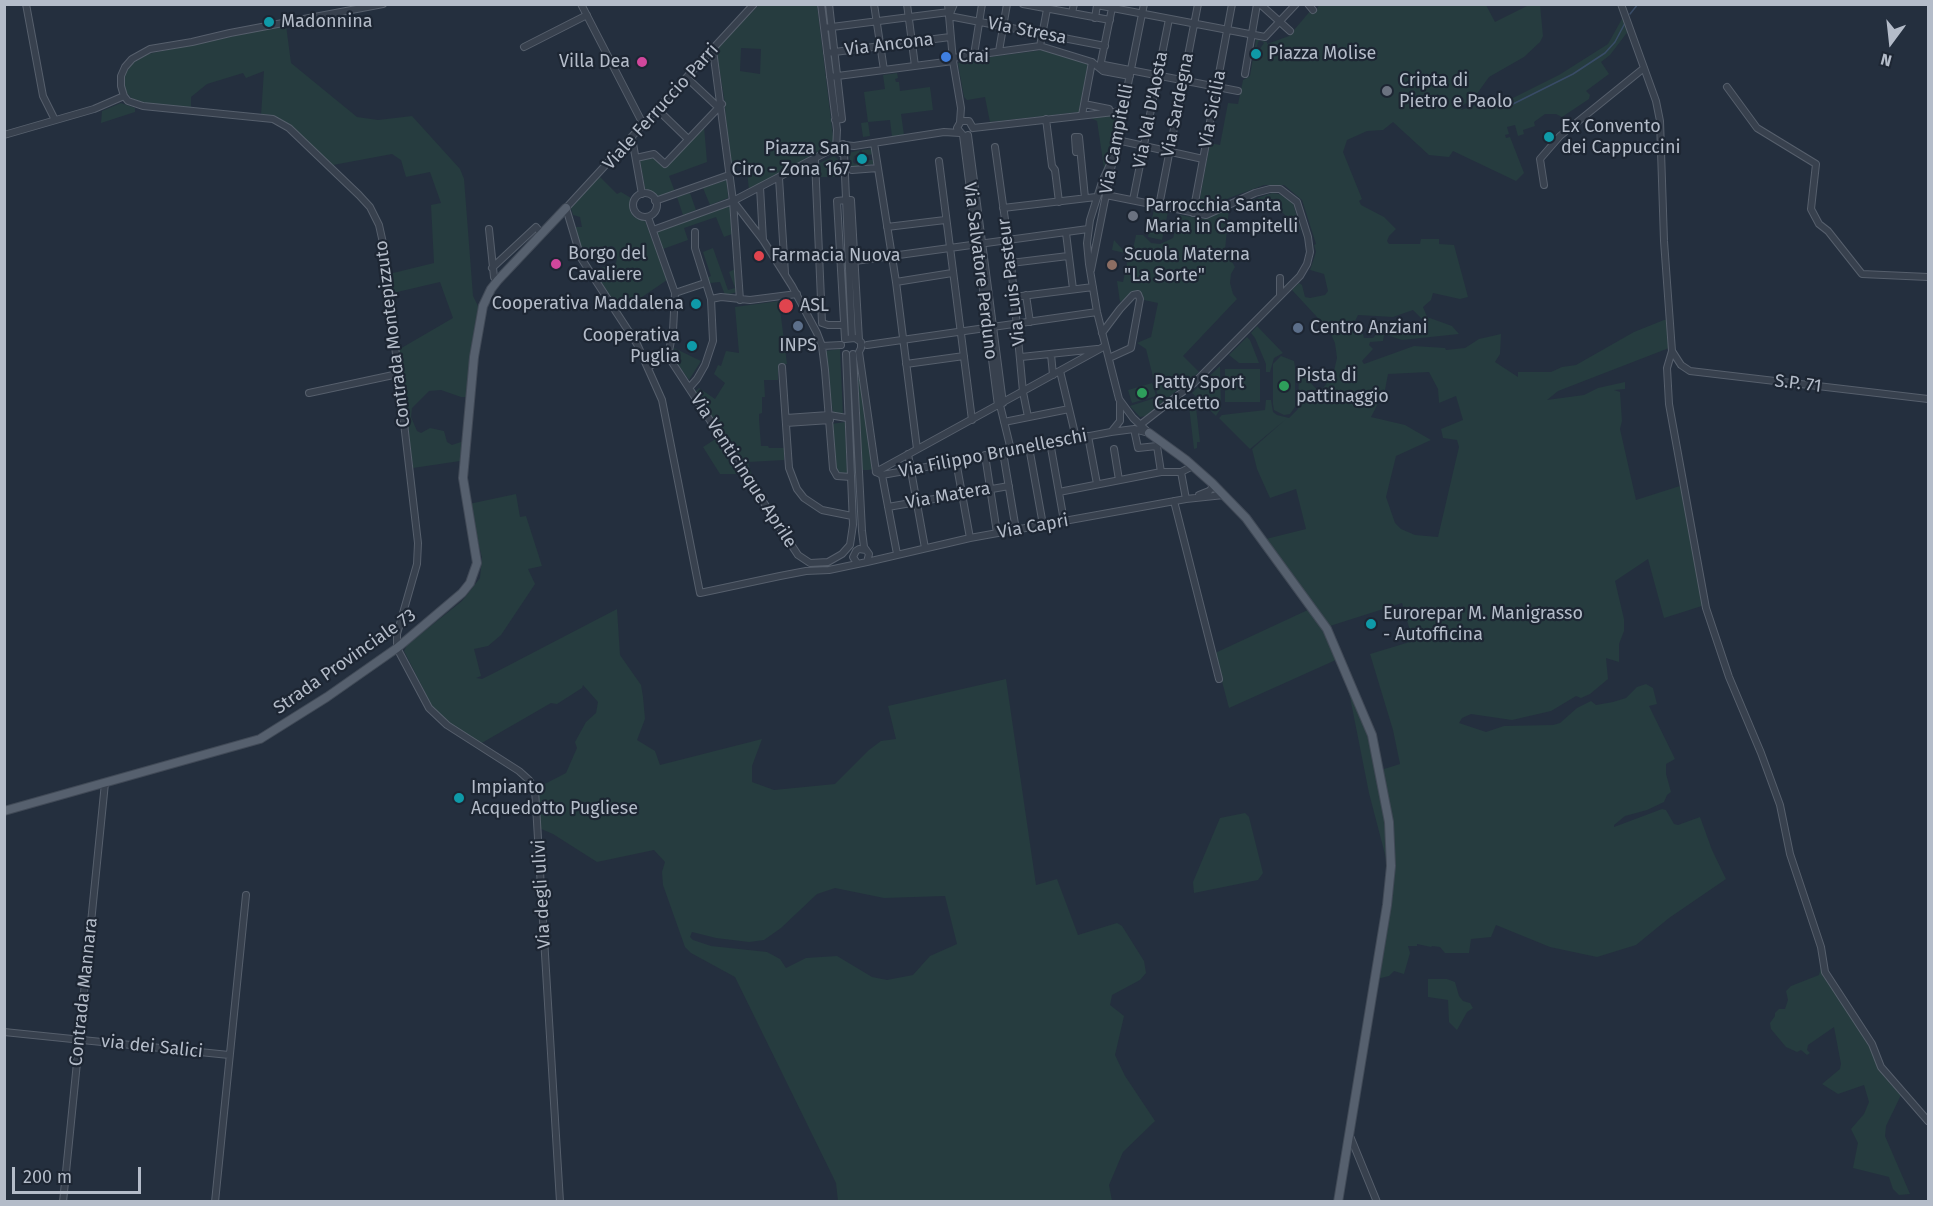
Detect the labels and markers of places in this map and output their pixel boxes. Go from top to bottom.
place label: Madonnina [281,11,373,33]
marker: Madonnina [262,15,276,29]
place label: Piazza Molise [1268,43,1376,65]
place label: Crai [958,46,989,68]
marker: Piazza Molise [1249,47,1263,61]
marker: Crai [939,50,953,64]
place label: Villa Dea [559,51,630,73]
marker: Villa Dea [635,55,649,69]
place label: Cripta di Pietro e Paolo [1399,70,1513,112]
marker: Cripta di Pietro e Paolo [1380,84,1394,98]
place label: Ex Convento dei Cappuccini [1561,116,1681,158]
marker: Ex Convento dei Cappuccini [1542,130,1556,144]
place label: Piazza San Ciro - Zona 167 [732,138,850,180]
marker: Piazza San Ciro - Zona 167 [855,152,869,166]
place label: Parrocchia Santa Maria in Campitelli [1145,195,1298,238]
marker: Parrocchia Santa Maria in Campitelli [1126,209,1140,223]
place label: Borgo del Cavaliere [568,243,646,286]
place label: Scuola Materna "La Sorte" [1124,244,1250,286]
place label: Farmacia Nuova [771,245,901,267]
marker: Farmacia Nuova [752,249,766,263]
marker: Borgo del Cavaliere [549,257,563,271]
marker: Scuola Materna "La Sorte" [1105,258,1119,272]
place label: Cooperativa Maddalena [492,293,684,315]
place label: ASL [800,295,829,317]
marker: Cooperativa Maddalena [689,297,703,311]
marker: ASL [777,297,795,315]
place label: Centro Anziani [1310,317,1427,339]
marker: INPS [791,319,805,333]
marker: Centro Anziani [1291,321,1305,335]
place label: Cooperativa Puglia [583,325,680,368]
place label: INPS [779,335,817,357]
marker: Cooperativa Puglia [685,339,699,353]
place label: Pista di pattinaggio [1296,365,1389,407]
place label: Patty Sport Calcetto [1154,372,1244,415]
marker: Pista di pattinaggio [1277,379,1291,393]
marker: Patty Sport Calcetto [1135,386,1149,400]
place label: Eurorepar M. Manigrasso - Autofficina [1383,603,1583,646]
marker: Eurorepar M. Manigrasso - Autofficina [1364,617,1378,631]
place label: Impianto Acquedotto Pugliese [471,777,638,820]
marker: Impianto Acquedotto Pugliese [452,791,466,805]

